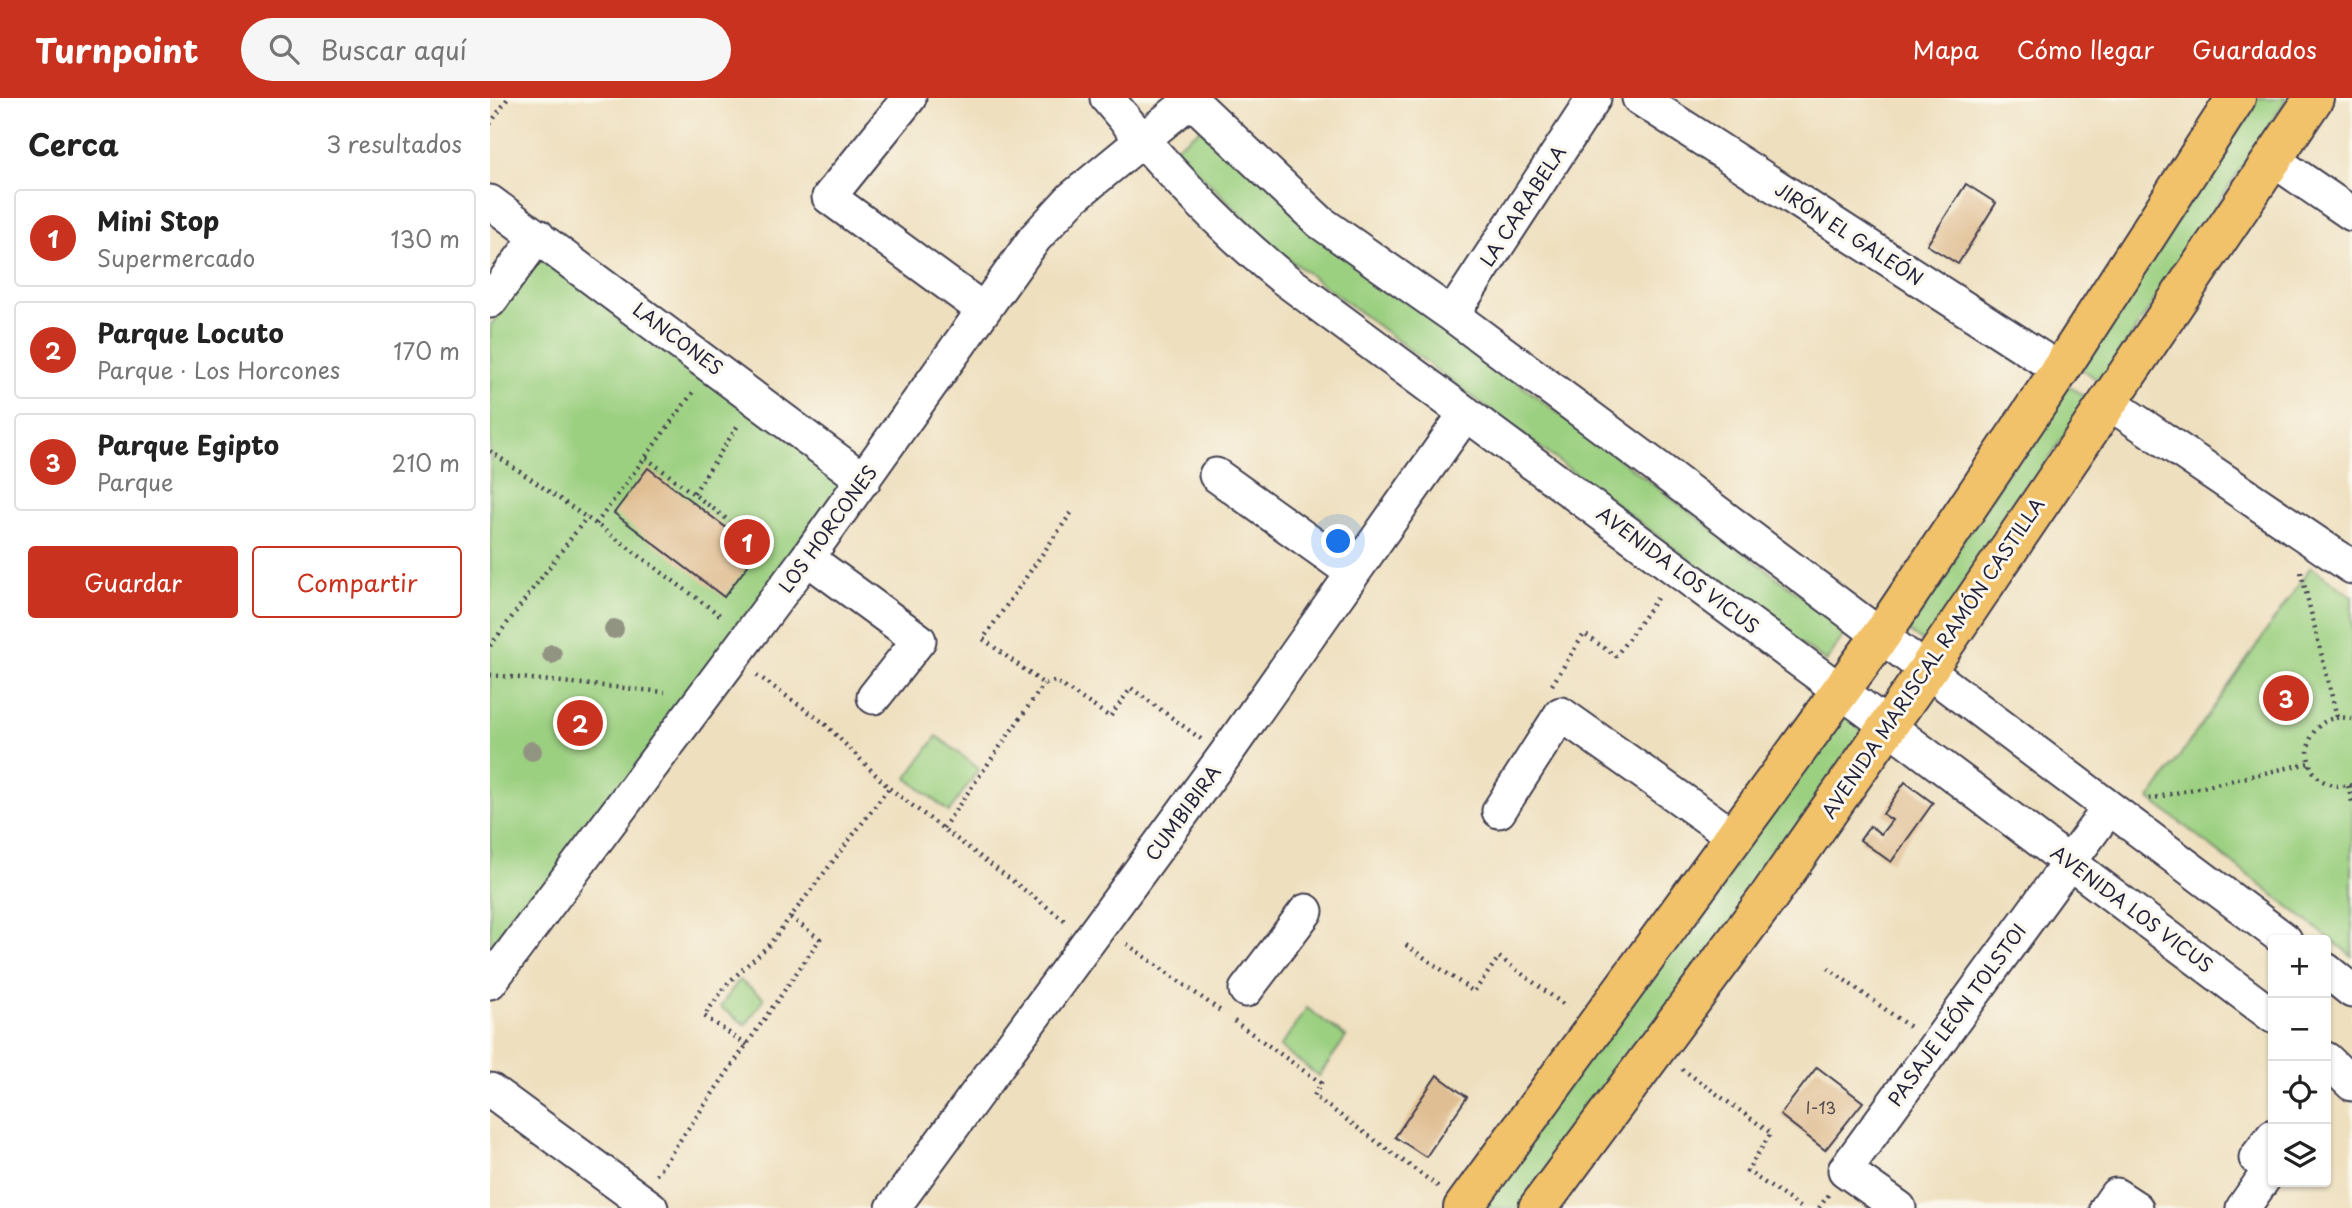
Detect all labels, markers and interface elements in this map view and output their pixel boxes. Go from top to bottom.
search box [241,18,731,81]
text: Turnpoint [35,24,199,74]
icon: search [265,30,303,68]
text: Buscar aquí [321,30,467,69]
text: Mapa [1913,31,1979,67]
text: Cómo llegar [2017,31,2154,67]
text: Guardados [2192,31,2317,67]
text: Cerca [28,121,119,166]
text: 3 resultados [326,126,462,161]
street label: LA CARABELA [1472,139,1572,271]
street label: JIRÓN EL GALEÓN [1770,175,1929,292]
text: Mini Stop [97,201,219,240]
text: 1 [48,221,59,256]
text: 130 m [390,221,460,256]
text: Supermercado [97,240,255,275]
street label: LANCONES [628,295,729,381]
text: Parque Locuto [97,313,284,352]
text: 2 [45,333,61,368]
text: 170 m [393,333,460,368]
text: Parque · Los Horcones [97,352,340,387]
text: Parque Egipto [97,425,279,464]
text: 3 [45,445,61,480]
text: 210 m [392,445,460,480]
street label: LOS HORCONES [771,459,883,598]
text: Parque [97,464,174,499]
street label: AVENIDA MARISCAL RAMÓN CASTILLA [1814,492,2050,823]
street label: AVENIDA LOS VICUS [1592,499,1765,639]
pin: 1 [724,516,770,568]
your location [1321,524,1355,558]
button: Guardar [28,546,238,618]
button: Compartir [252,546,462,618]
pin: 3 [2263,672,2309,724]
pin: 2 [557,697,603,749]
street label: CUMBIBIRA [1138,759,1227,866]
street label: AVENIDA LOS VICUS [2046,838,2219,978]
street label: PASAJE LEÓN TOLSTOI [1880,917,2032,1111]
map controls [2268,935,2331,1187]
button: + [2268,935,2331,998]
button: − [2268,998,2331,1061]
button: locate [2268,1061,2331,1124]
house number: I-13 [1806,1095,1836,1119]
button: layers [2268,1124,2331,1187]

